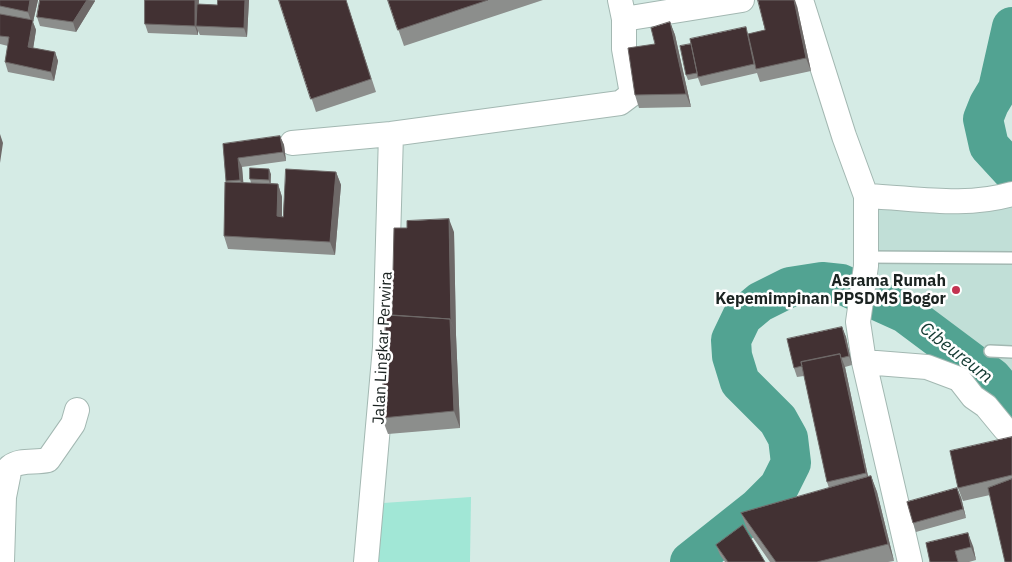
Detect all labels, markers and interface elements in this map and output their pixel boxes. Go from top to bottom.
street label: Jalan Lingkar Perwira [369,271,397,425]
place label: Asrama Rumah Kepemimpinan PPSDMS Bogor [715,271,946,309]
marker: Asrama Rumah Kepemimpinan PPSDMS Bogor [950,284,962,296]
water label: Cibeureum [915,318,997,388]

